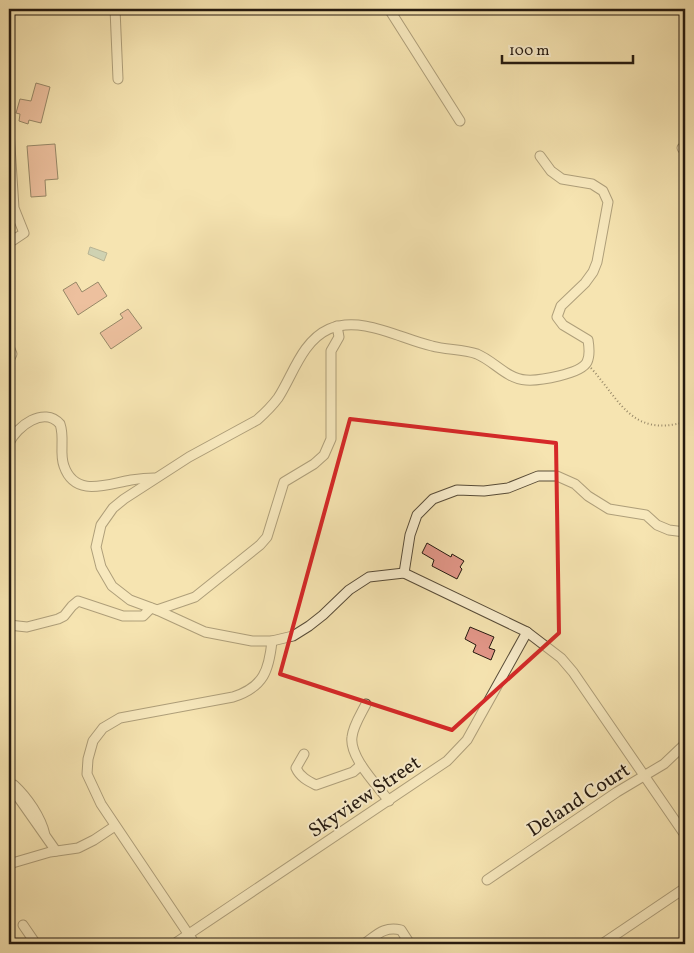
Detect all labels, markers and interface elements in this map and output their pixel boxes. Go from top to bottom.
scale bar [502,32,633,64]
text: 100 m [509,41,549,62]
street label: Skyview Street [303,750,427,846]
street label: Deland Court [522,757,636,844]

